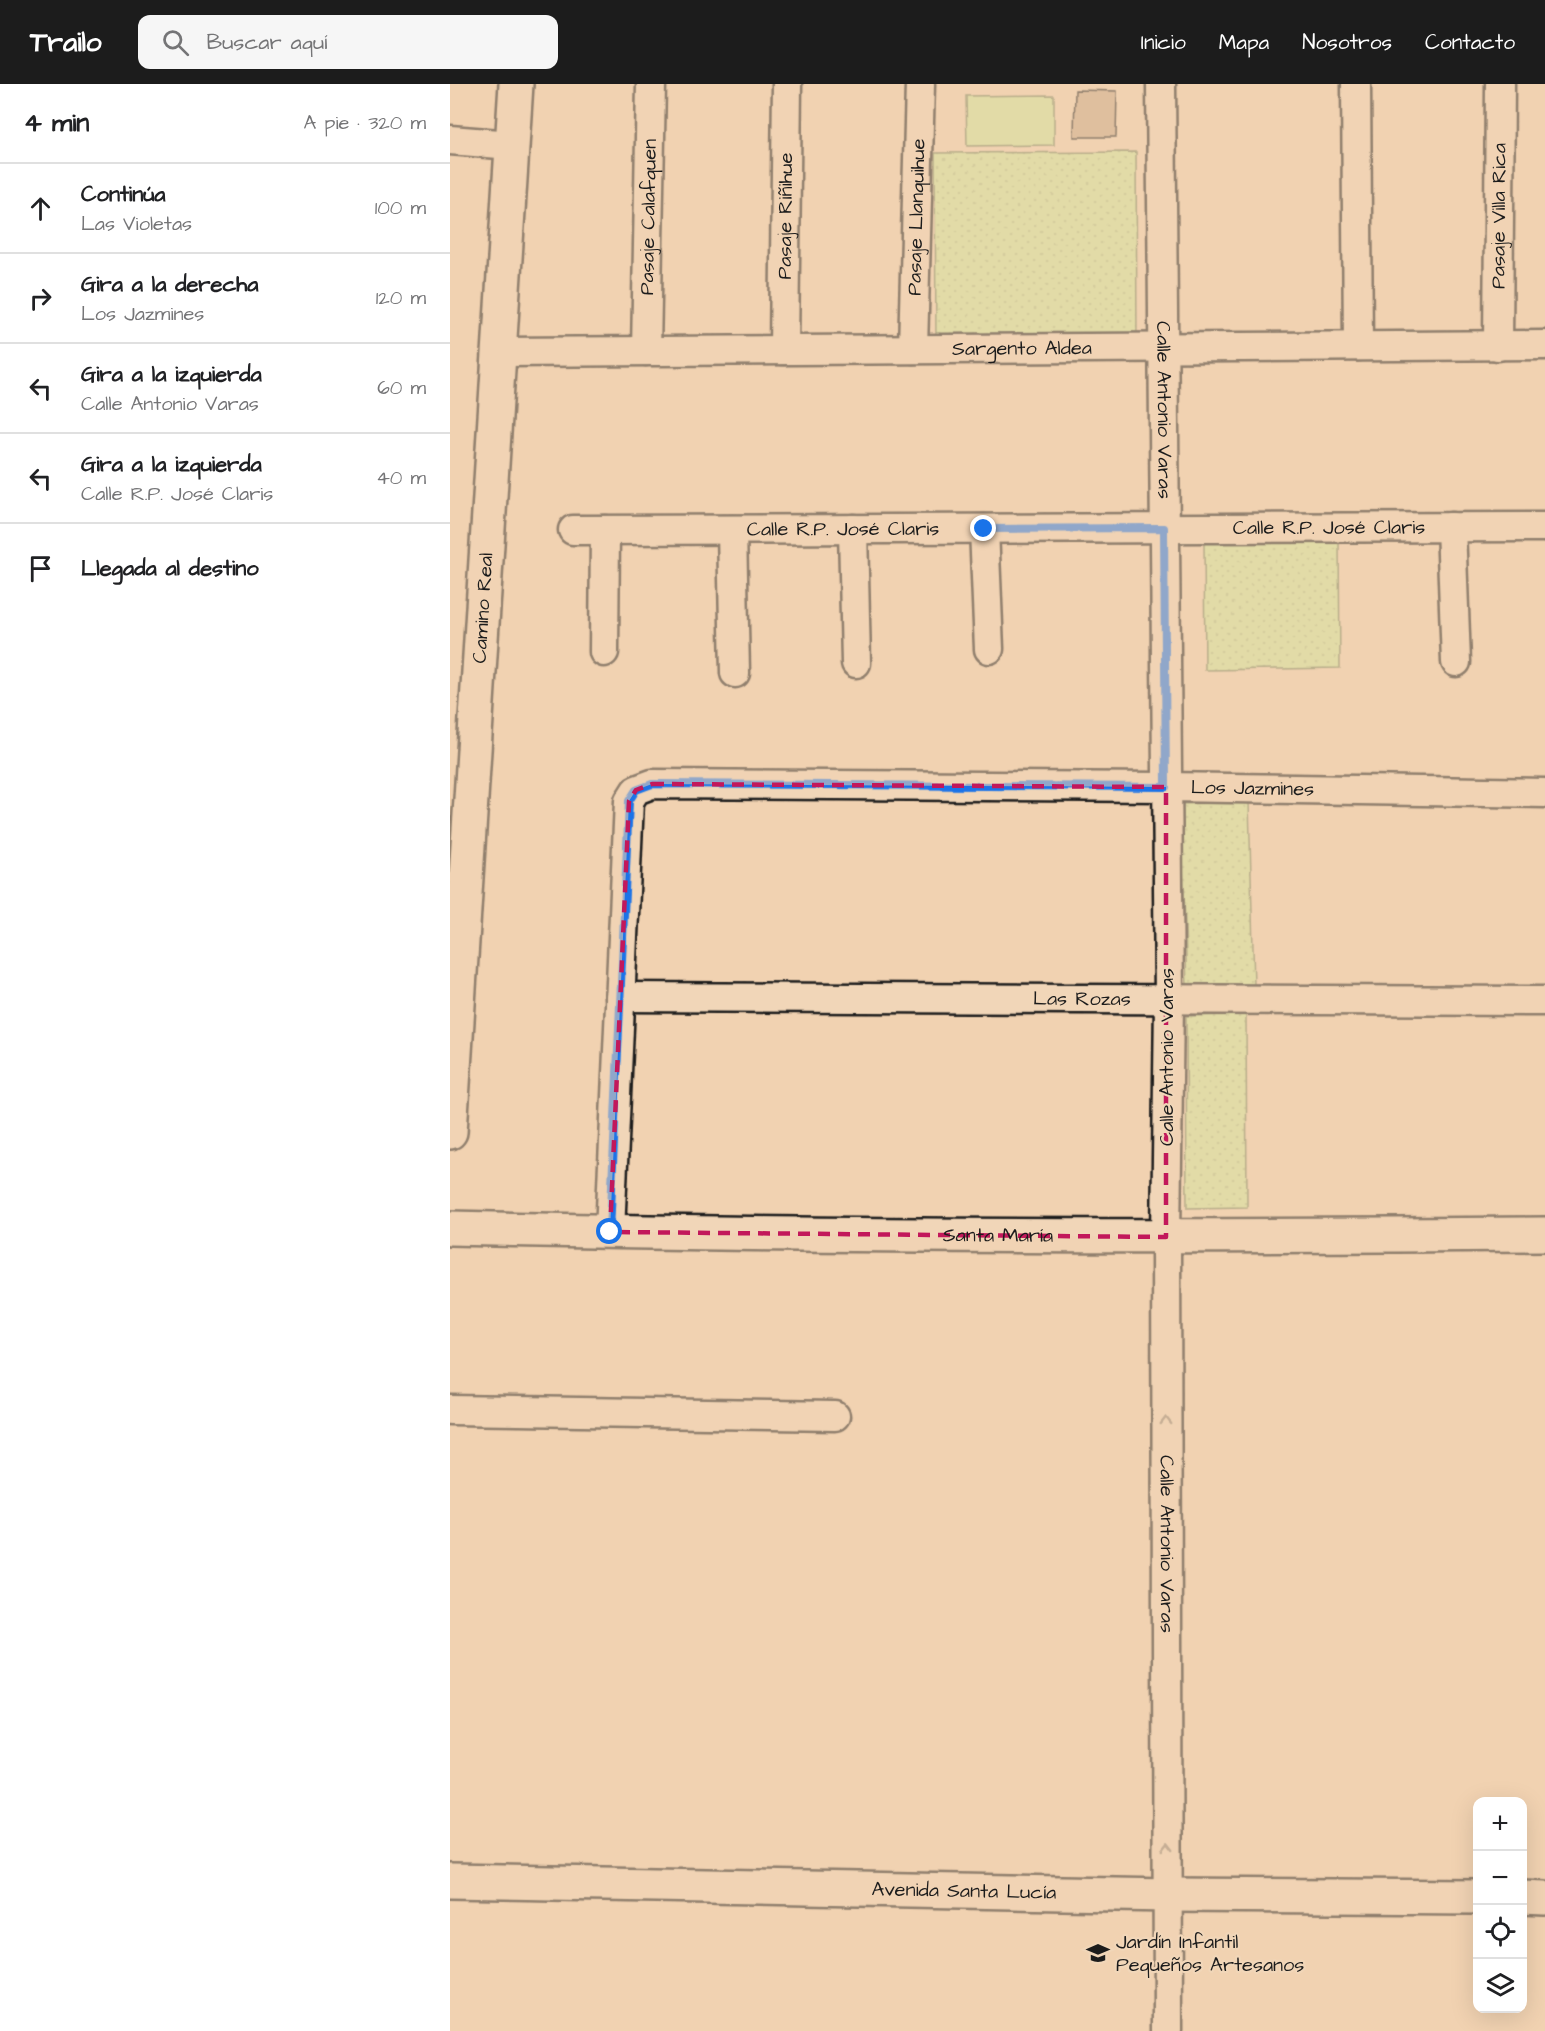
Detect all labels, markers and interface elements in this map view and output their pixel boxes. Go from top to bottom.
search box [138,15,558,69]
text: Trailo [30,23,102,62]
icon: search [159,26,192,59]
text: Buscar aquí [207,27,327,58]
text: Inicio [1141,28,1186,57]
text: Mapa [1219,28,1269,57]
text: Nosotros [1302,28,1392,57]
text: Contacto [1425,28,1515,57]
text: 4 min [24,105,89,141]
text: A pie · 320 m [304,109,426,137]
street label: Pasaje Llanquihue [900,138,933,296]
street label: Pasaje Calafquen [633,139,664,295]
street label: Pasaje Villa Rica [1484,143,1514,289]
street label: Pasaje Riñihue [771,152,800,280]
text: Continúa [81,179,166,210]
icon: ahead [24,192,57,225]
text: 100 m [375,194,426,222]
text: Las Violetas [81,210,192,238]
text: Gira a la derecha [81,269,258,300]
icon: right [24,282,57,315]
text: 120 m [376,284,426,312]
text: Los Jazmines [81,300,204,328]
street label: Calle Antonio Varas [1149,321,1179,499]
street label: Sargento Aldea [952,334,1092,364]
text: Gira a la izquierda [81,359,262,390]
icon: left [24,372,57,405]
text: 60 m [377,374,426,402]
text: Calle Antonio Varas [81,390,259,418]
text: Gira a la izquierda [81,449,262,480]
icon: left [24,462,57,495]
text: 40 m [376,464,426,492]
text: Calle R.P. José Claris [81,480,273,508]
street label: Calle R.P. José Claris [1233,513,1425,542]
street label: Calle R.P. José Claris [747,515,939,543]
route end [970,515,996,541]
icon: arrive [24,552,57,585]
street label: Camino Real [466,552,500,664]
text: Llegada al destino [81,553,259,584]
street label: Los Jazmines [1191,773,1314,803]
street label: Calle Antonio Varas [1153,968,1181,1146]
street label: Las Rozas [1033,985,1131,1013]
route start [596,1218,622,1244]
street label: Santa María [943,1221,1053,1250]
one-way arrow [1160,1416,1173,1425]
street label: Calle Antonio Varas [1153,1455,1181,1633]
map controls [1473,1797,1527,2013]
button: + [1473,1797,1527,1851]
one-way arrow [1162,1842,1174,1851]
button: − [1473,1851,1527,1905]
street label: Avenida Santa Lucía [871,1875,1057,1907]
button: locate [1473,1905,1527,1959]
place label: Jardín Infantil Pequeños Artesanos [1116,1928,1304,1979]
school or university icon: Jardín Infantil Pequeños Artesanos [1085,1940,1111,1966]
button: layers [1473,1959,1527,2013]

